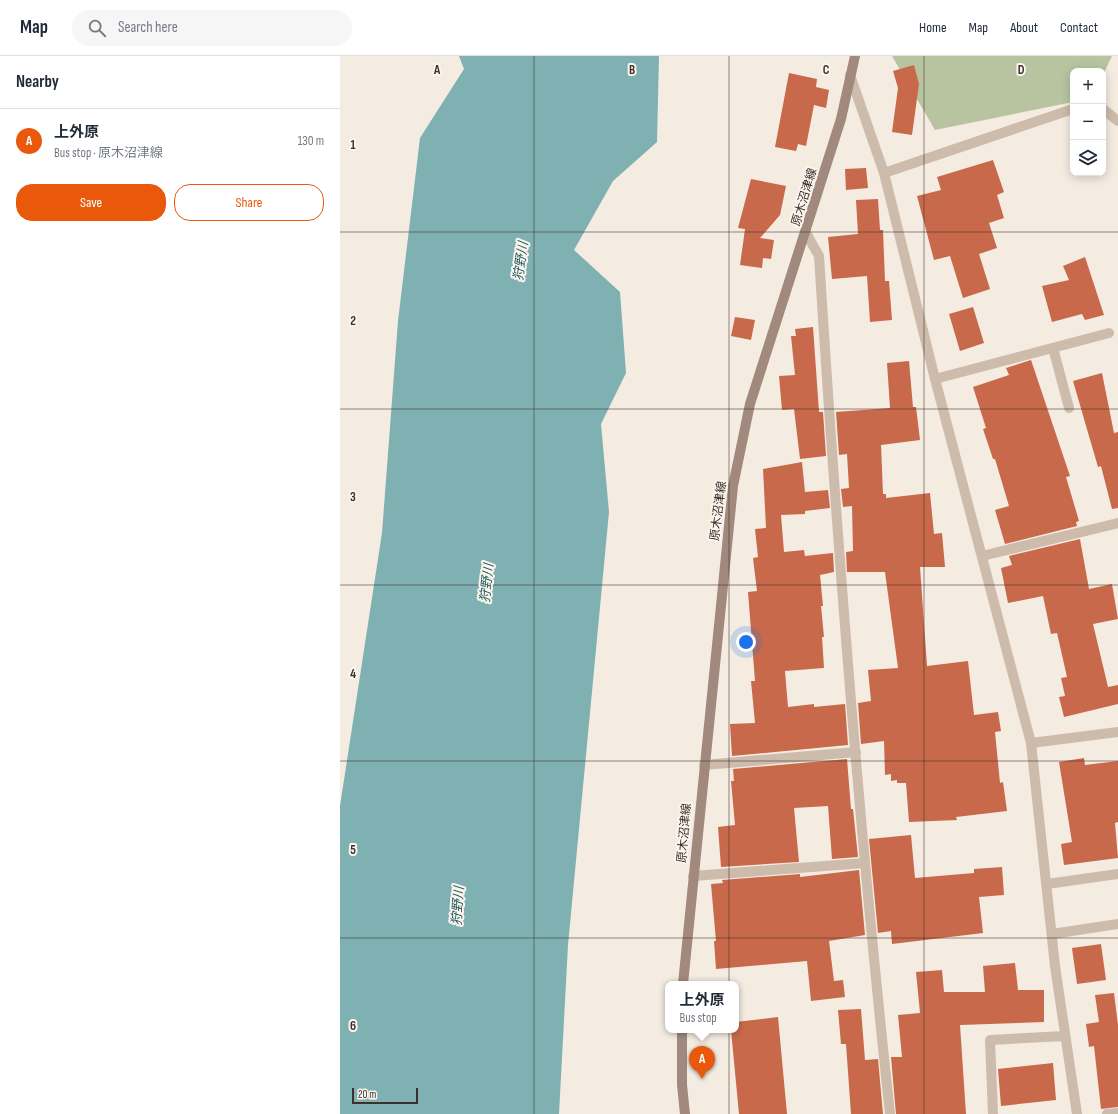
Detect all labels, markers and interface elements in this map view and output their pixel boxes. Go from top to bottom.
search box [72,10,352,46]
text: Map [20,16,48,39]
icon: search [86,17,108,39]
text: Search here [118,18,178,37]
text: Home [919,19,947,36]
text: Map [969,19,988,36]
text: About [1010,19,1038,36]
text: Contact [1060,19,1098,36]
text: A [433,62,441,78]
text: B [629,62,635,78]
text: C [823,62,830,78]
text: D [1018,62,1025,78]
map controls [1070,68,1106,176]
button: + [1070,68,1106,104]
text: Nearby [16,72,59,92]
button: − [1070,104,1106,140]
text: 上外原 [54,123,99,142]
text: A [26,133,32,149]
text: 130 m [298,133,324,149]
text: 1 [350,137,356,153]
button: layers [1070,140,1106,176]
text: Bus stop · 原木沼津線 [54,145,163,161]
street label: 原木沼津線 [789,166,820,228]
button: Save [16,184,166,221]
button: Share [174,184,324,221]
water label: 狩野川 [510,239,532,282]
text: 2 [350,313,356,329]
street label: 原木沼津線 [707,480,730,542]
text: 3 [350,489,356,505]
water label: 狩野川 [477,561,497,603]
your location [736,632,756,652]
text: 4 [350,666,356,682]
street label: 原木沼津線 [674,802,695,864]
text: 5 [350,842,356,858]
water label: 狩野川 [449,884,467,926]
popup [665,981,739,1033]
text: 上外原 [679,991,725,1010]
text: Bus stop [679,1010,717,1026]
text: 6 [350,1018,356,1034]
pin: A [689,1046,715,1079]
scale bar [352,1086,418,1105]
text: 20 m [358,1088,376,1101]

